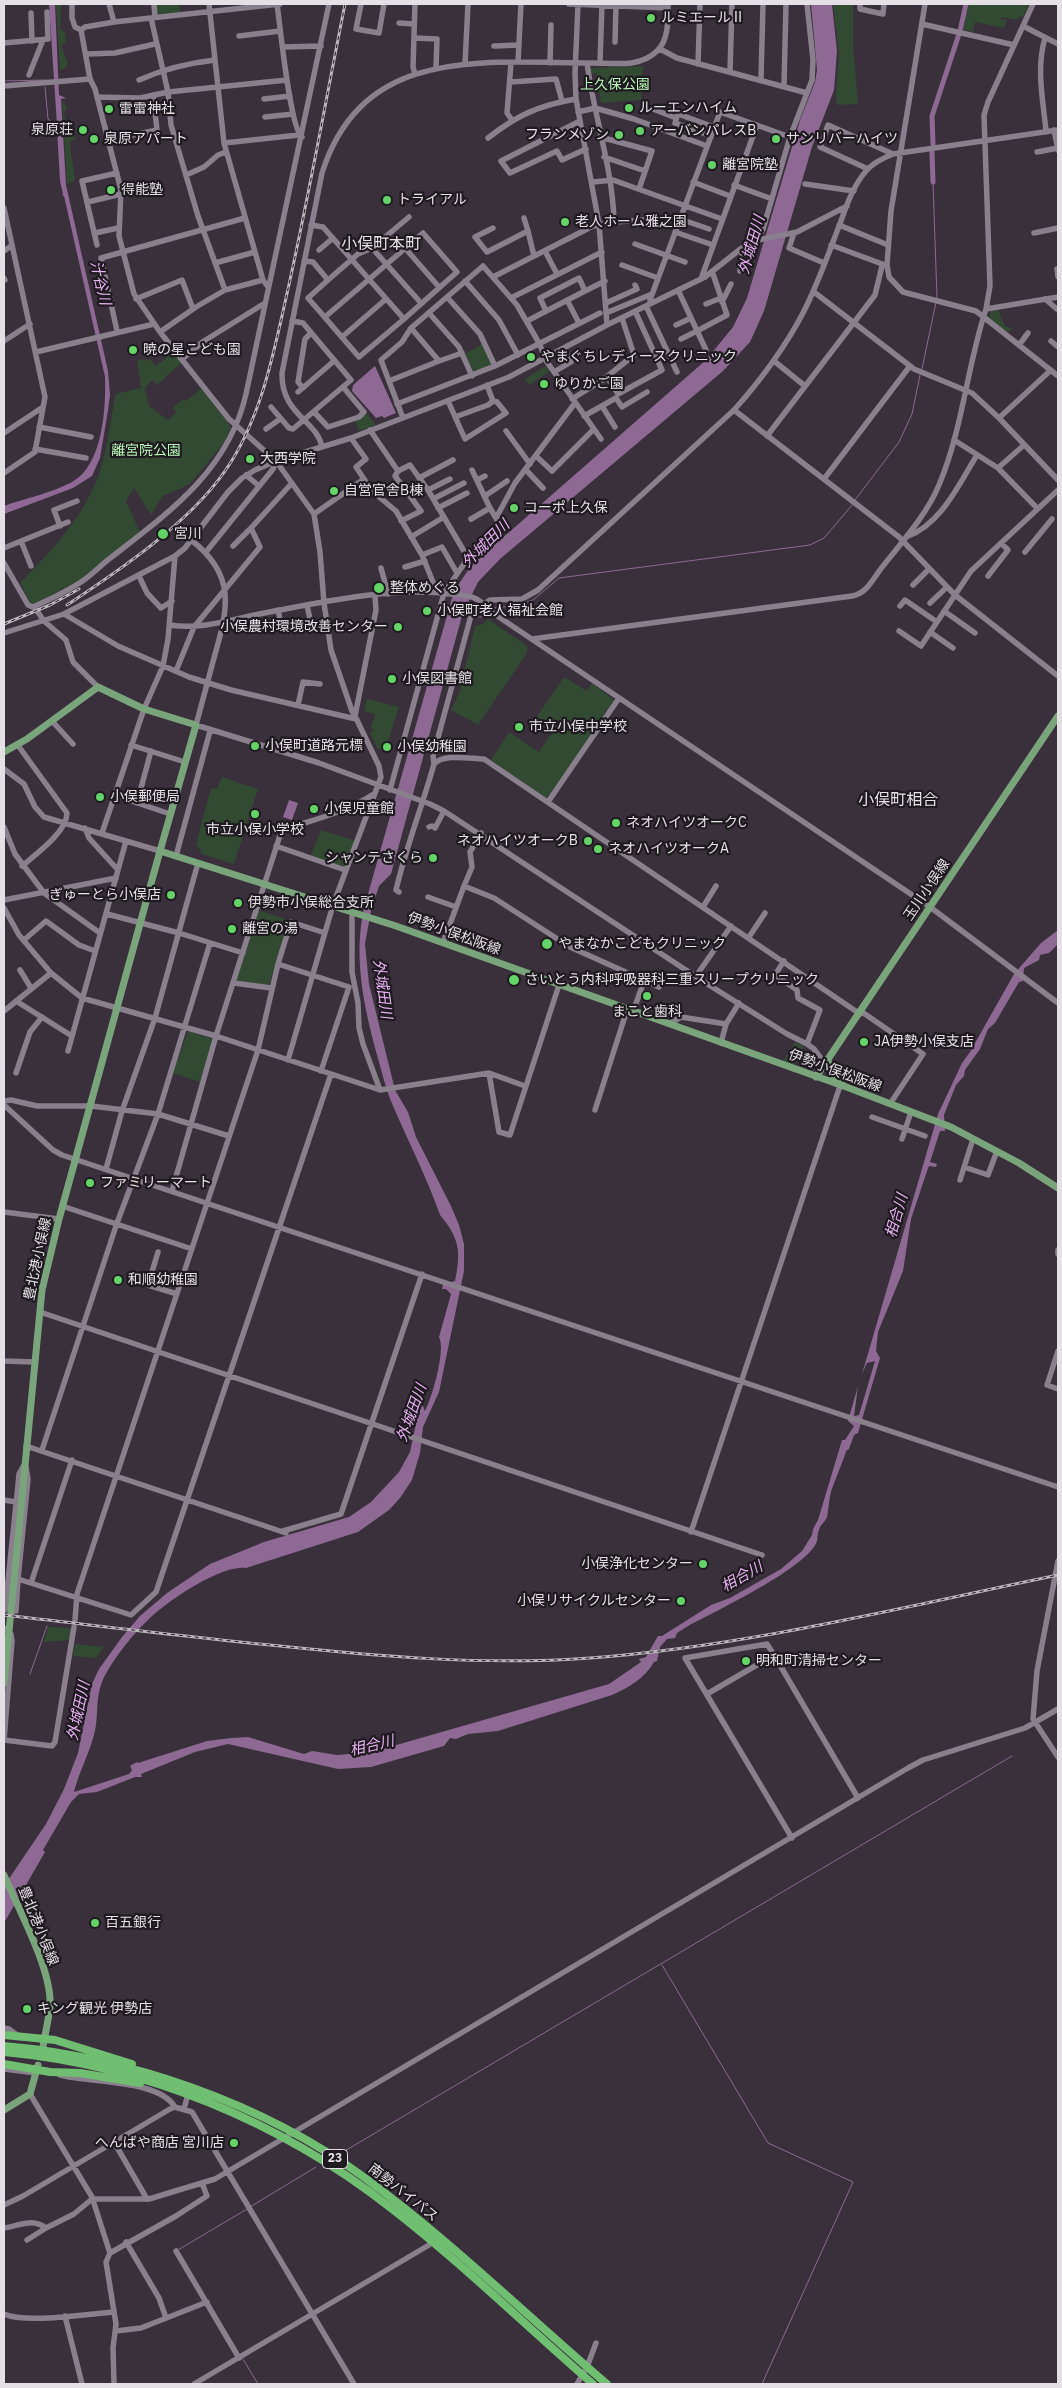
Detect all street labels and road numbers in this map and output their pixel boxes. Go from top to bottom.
street label: 玉川小俣線 [900,856,954,924]
street label: 伊勢小俣松阪線 [405,909,503,959]
street label: 伊勢小俣松阪線 [786,1046,884,1096]
street label: 豊北港小俣線 [21,1216,55,1302]
street label: 豊北港小俣線 [14,1884,62,1968]
road number: 23 [322,2150,348,2168]
street label: 南勢バイパス [365,2161,441,2225]

